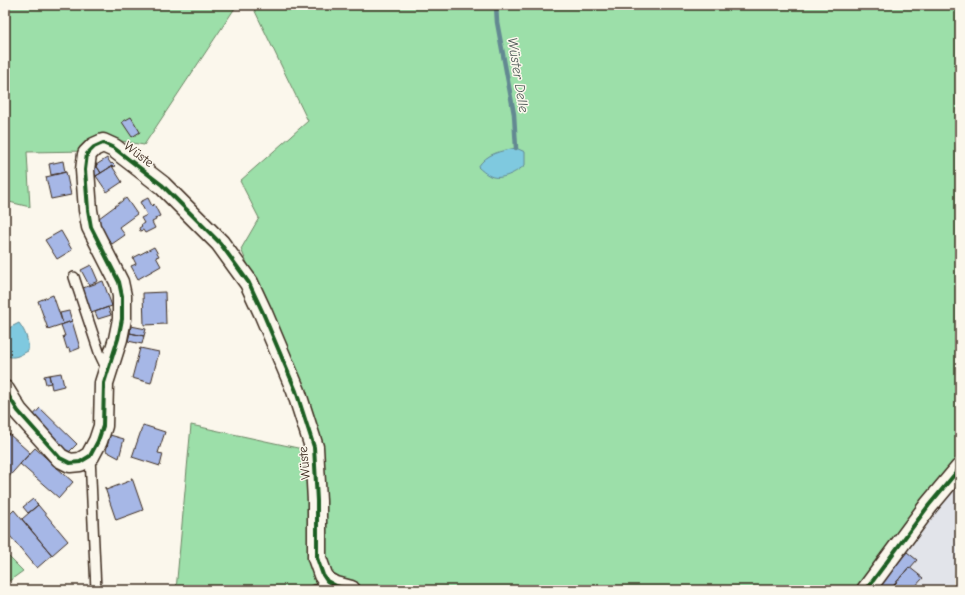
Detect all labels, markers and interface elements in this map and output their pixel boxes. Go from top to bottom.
water label: Wüster Delle [504,36,532,114]
street label: Wüste [121,138,157,170]
street label: Wüste [295,445,313,480]

